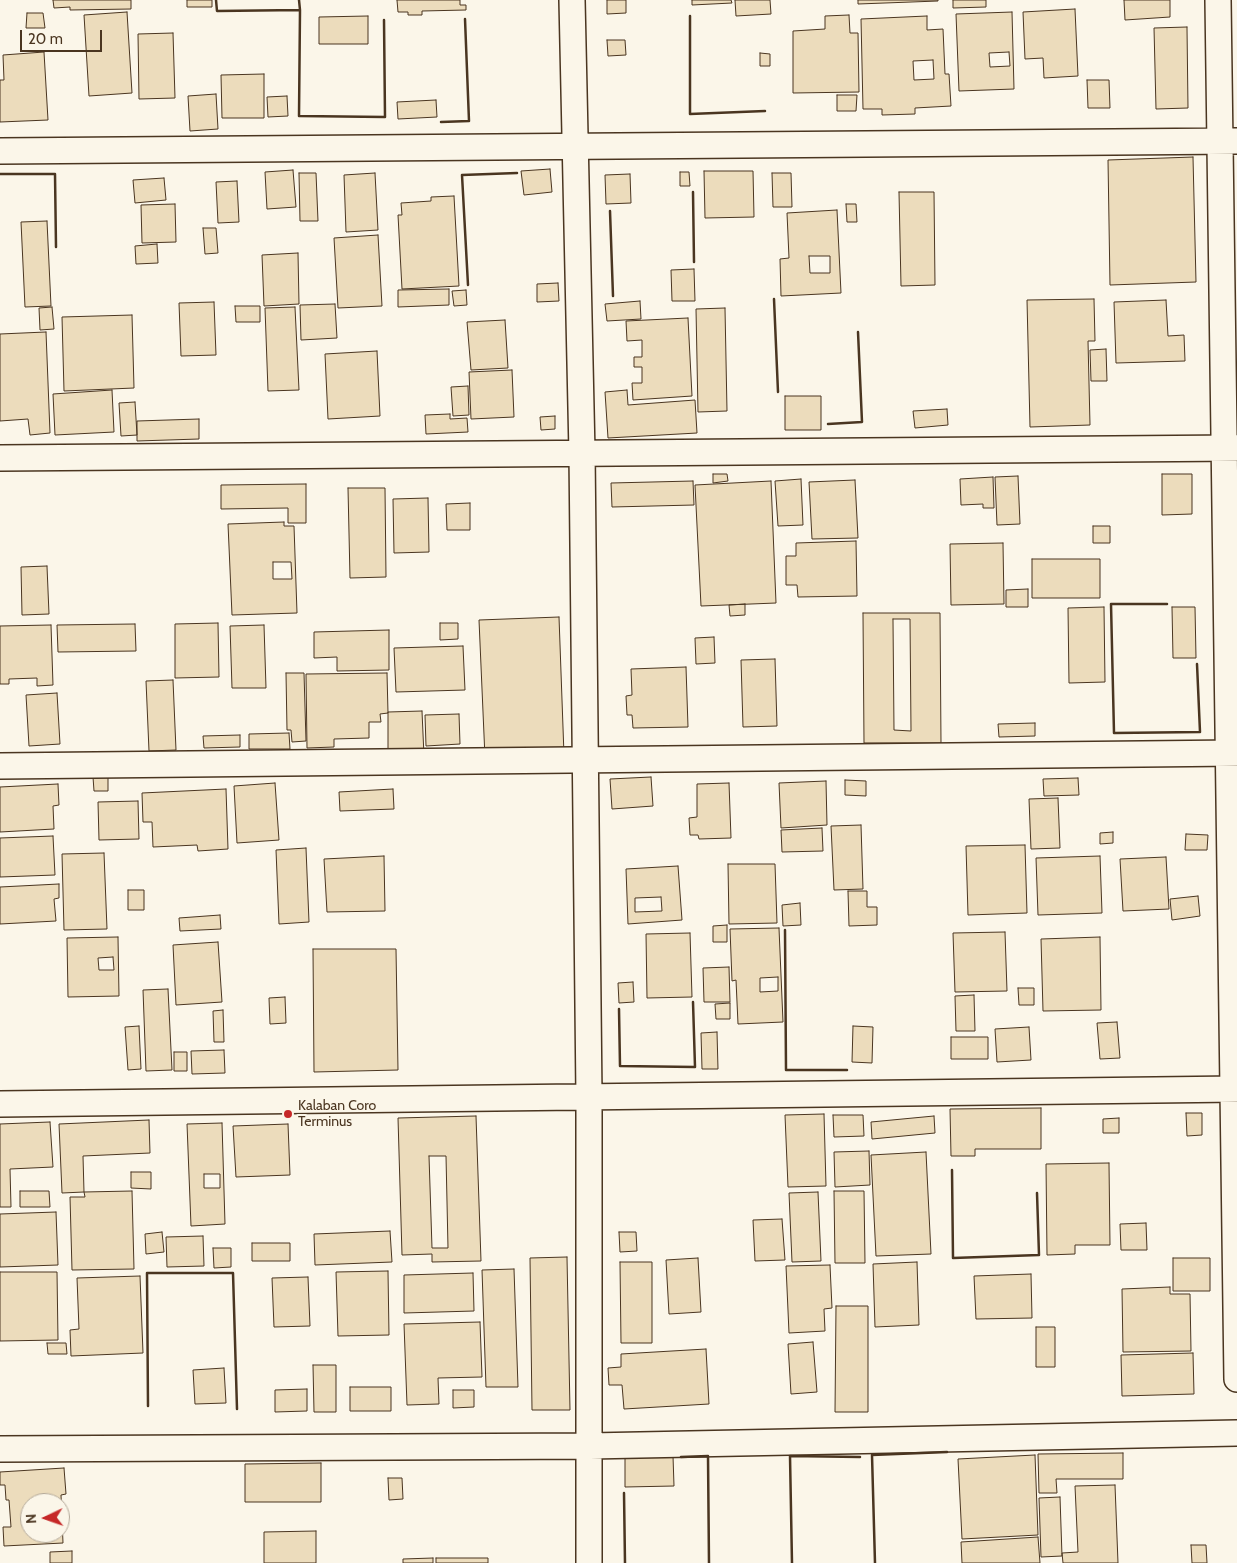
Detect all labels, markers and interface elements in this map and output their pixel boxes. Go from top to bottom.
scale bar [22,20,105,52]
text: 20 m [28,30,63,48]
place label: Kalaban Coro Terminus [298,1098,376,1130]
marker: Kalaban Coro Terminus [282,1108,294,1120]
north arrow [20,1493,70,1543]
text: N [22,1513,40,1524]

